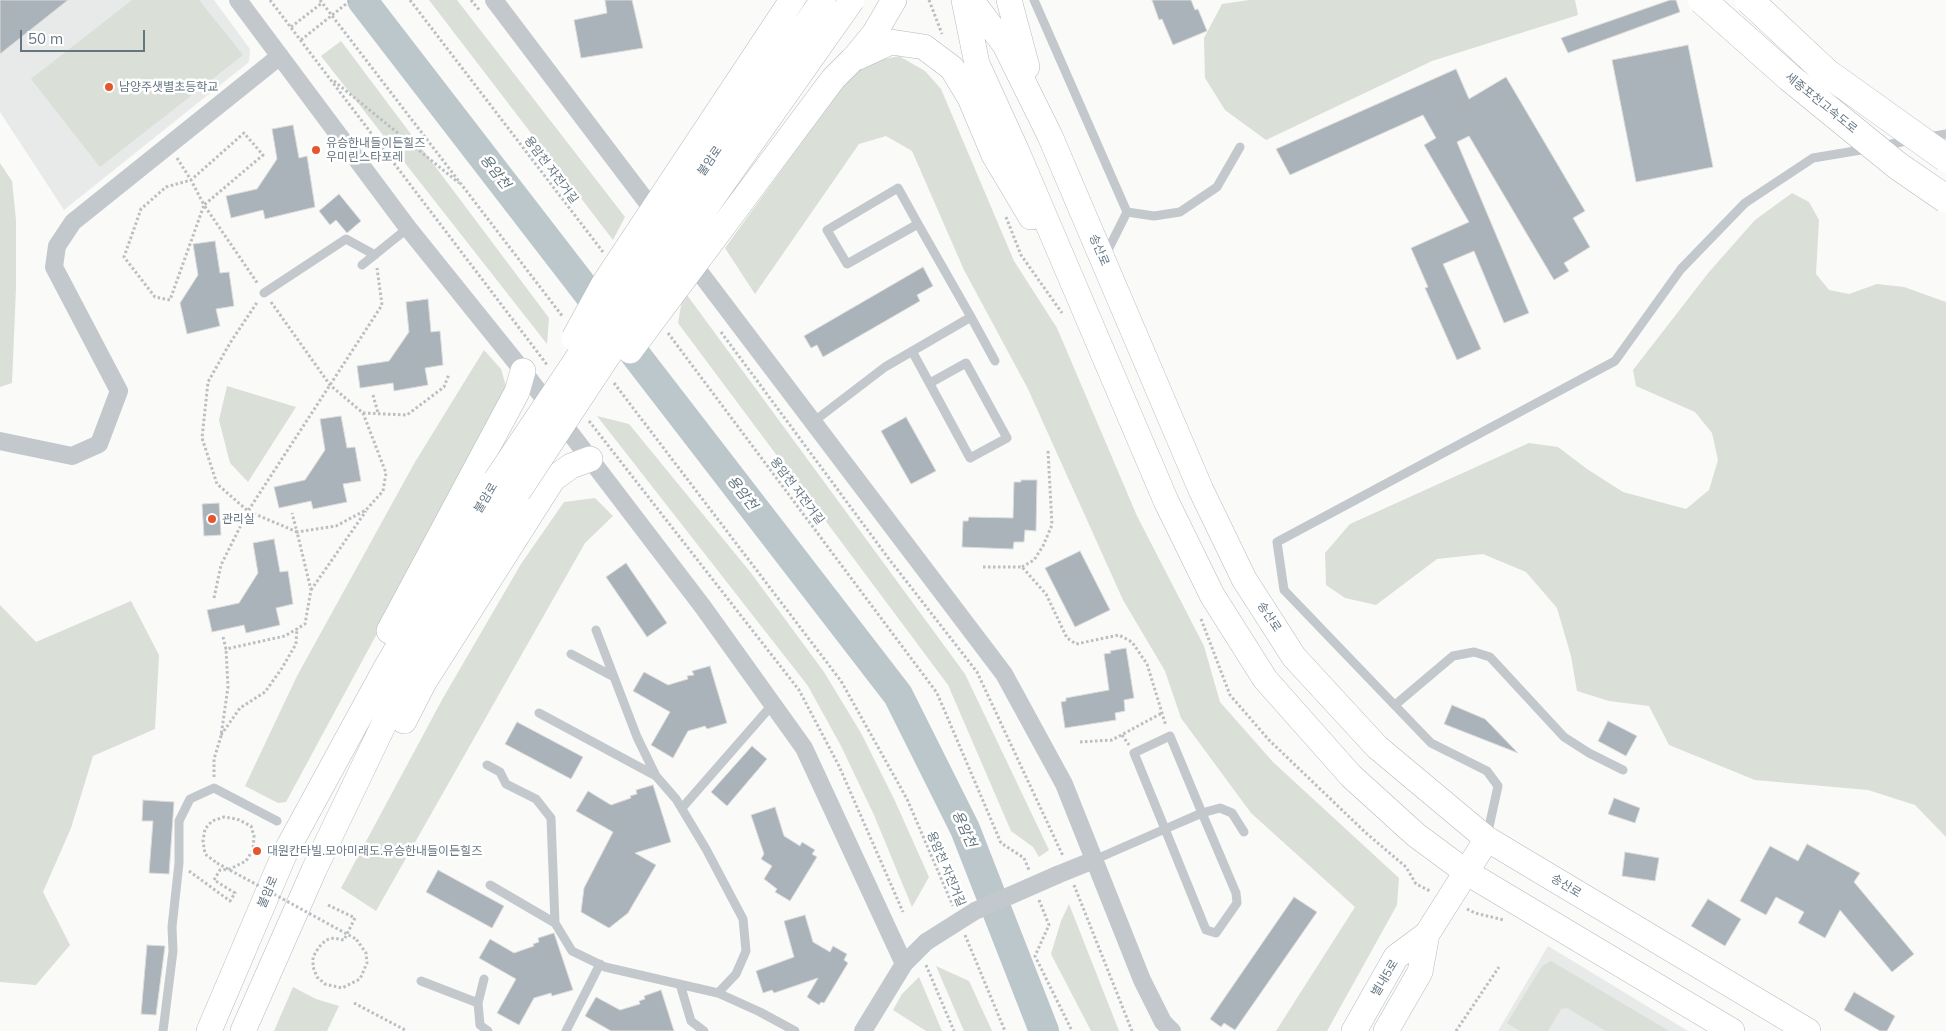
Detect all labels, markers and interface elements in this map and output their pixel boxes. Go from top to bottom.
scale bar [22,20,148,52]
text: 50 m [28,29,63,48]
street label: 세종포천고속도로 [1782,70,1860,136]
place label: 남양주샛별초등학교 [119,80,218,94]
marker: 남양주샛별초등학교 [103,81,115,93]
street label: 용암천 자전거길 [521,134,581,206]
place label: 유승한내들이든힐즈 우미린스타포레 [326,136,425,164]
street label: 불암로 [695,143,725,179]
marker: 유승한내들이든힐즈 우미린스타포레 [310,144,322,156]
water label: 용암천 [476,152,514,192]
street label: 송산로 [1086,232,1112,268]
street label: 용암천 자전거길 [767,455,827,527]
water label: 용암천 [723,473,761,513]
street label: 불암로 [471,480,501,516]
place label: 관리실 [222,512,255,526]
marker: 관리실 [206,513,218,525]
street label: 송산로 [1254,599,1284,635]
water label: 용암천 [948,808,980,850]
street label: 용암천 자전거길 [924,829,968,909]
place label: 대원칸타빌.모아미래도.유승한내들이든힐즈 [267,844,482,858]
marker: 대원칸타빌.모아미래도.유승한내들이든힐즈 [251,845,263,857]
street label: 송산로 [1548,871,1584,901]
street label: 불암로 [255,874,281,910]
street label: 별내5로 [1368,957,1402,999]

